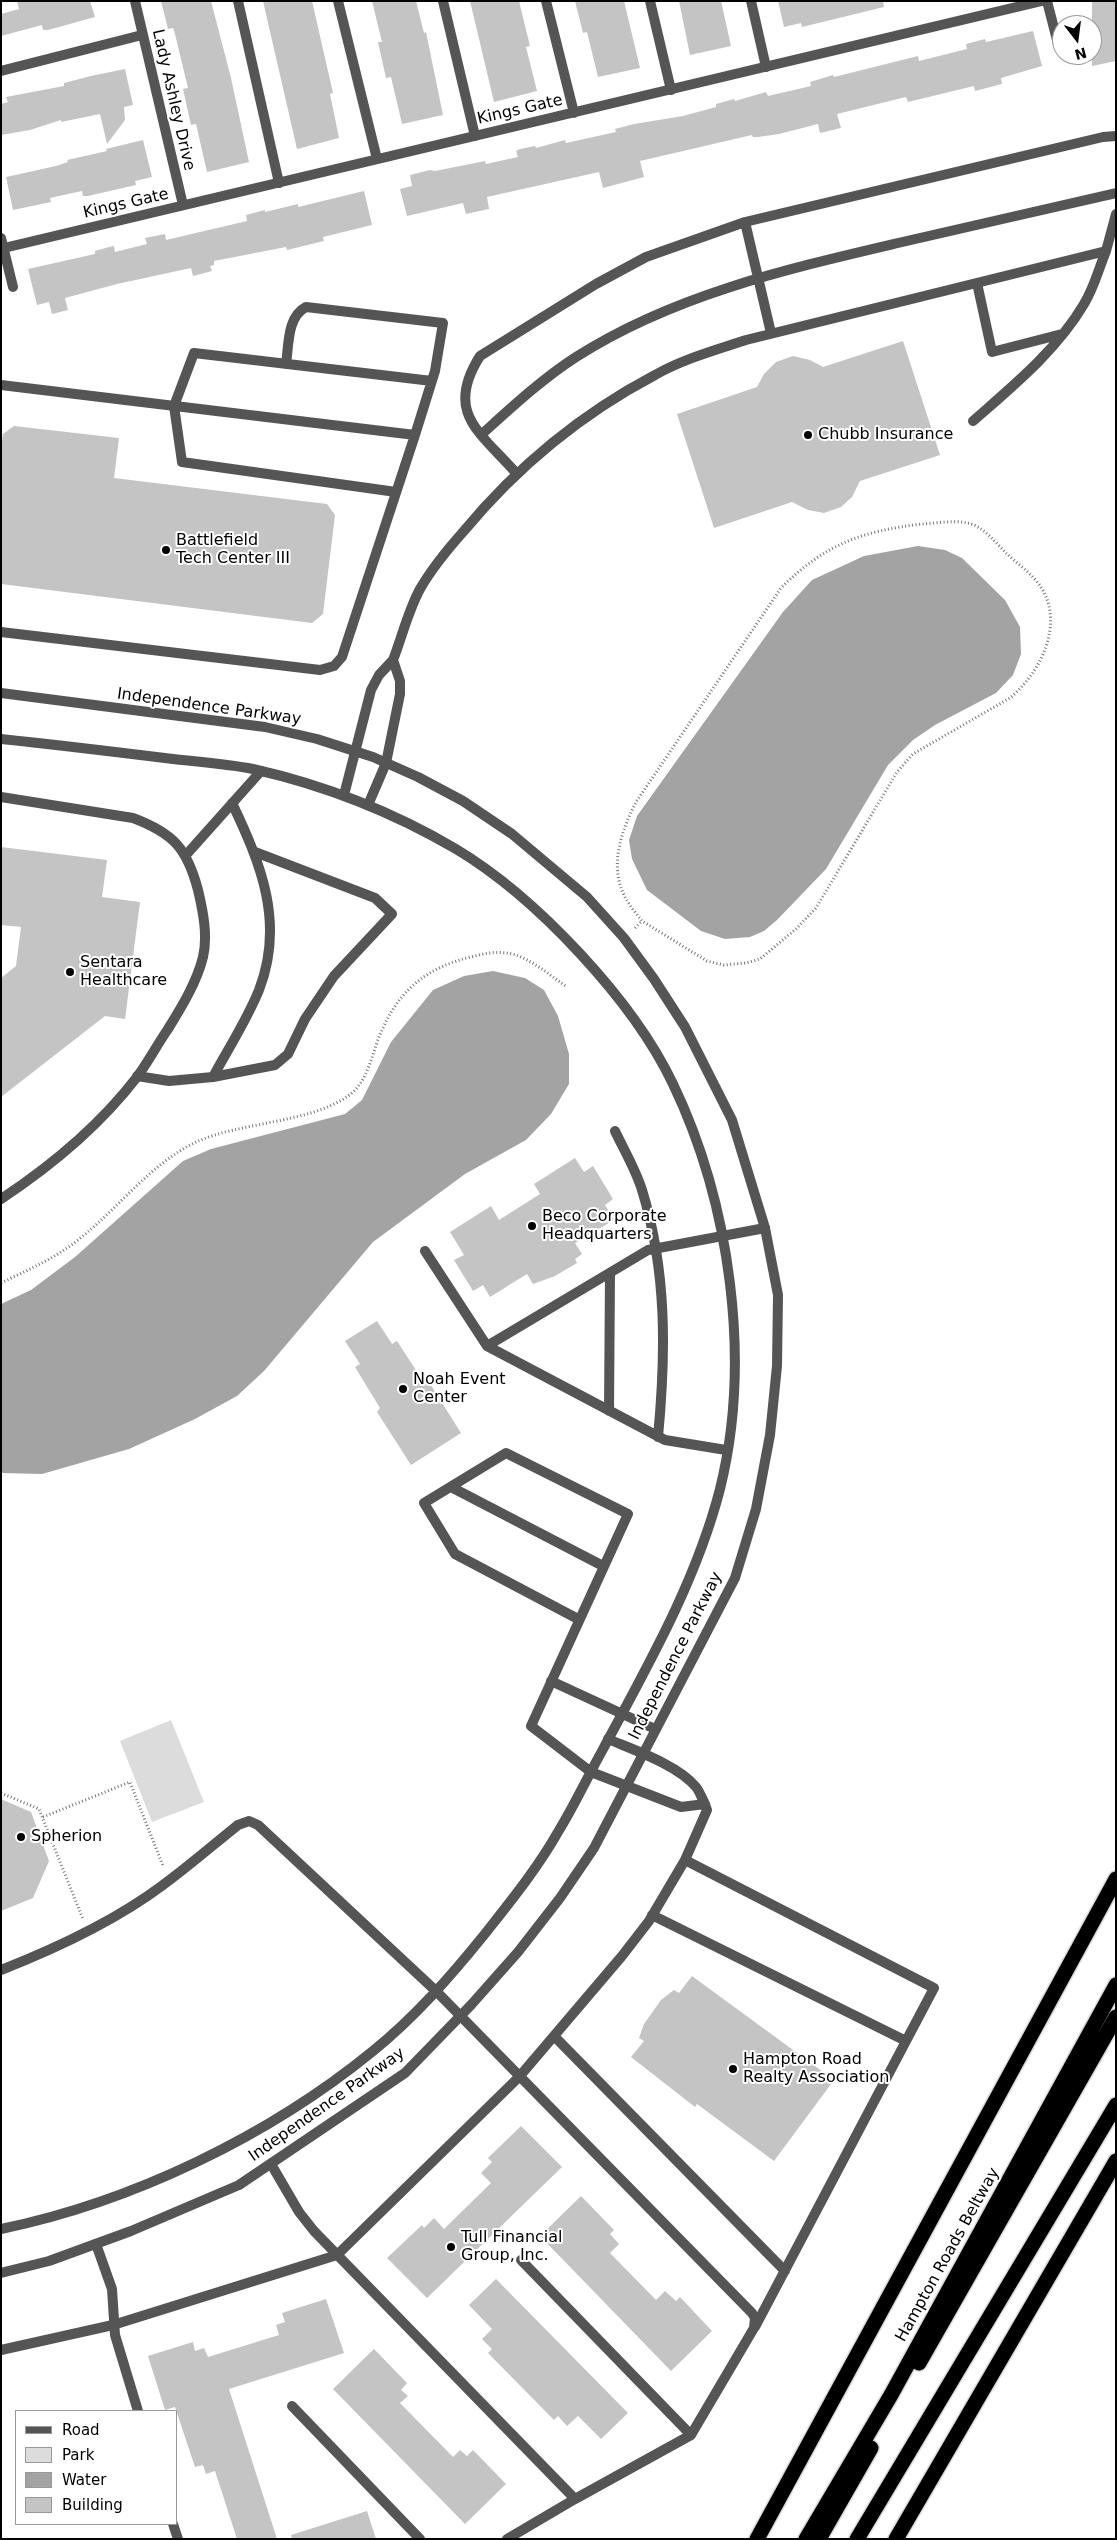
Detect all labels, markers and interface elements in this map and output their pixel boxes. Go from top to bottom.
north arrow [1052,15,1102,65]
street label: Lady Ashley Drive [147,28,199,172]
text: N [1073,44,1088,63]
street label: Kings Gate [475,91,565,129]
street label: Kings Gate [81,185,171,223]
place label: Chubb Insurance [818,425,953,445]
marker: Chubb Insurance [802,429,814,441]
place label: Battlefield Tech Center III [176,531,290,569]
marker: Battlefield Tech Center III [160,544,172,556]
street label: Independence Parkway [116,685,302,729]
place label: Sentara Healthcare [80,953,167,991]
marker: Sentara Healthcare [64,966,76,978]
place label: Beco Corporate Headquarters [542,1207,666,1245]
marker: Beco Corporate Headquarters [526,1220,538,1232]
place label: Noah Event Center [413,1370,506,1408]
marker: Noah Event Center [397,1383,409,1395]
street label: Independence Parkway [625,1569,727,1743]
place label: Spherion [31,1827,102,1847]
marker: Spherion [15,1831,27,1843]
street label: Independence Parkway [245,2044,409,2166]
place label: Hampton Road Realty Association [743,2050,889,2088]
marker: Hampton Road Realty Association [727,2063,739,2075]
street label: Hampton Roads Beltway [892,2164,1004,2346]
place label: Tull Financial Group, Inc. [461,2228,563,2266]
marker: Tull Financial Group, Inc. [445,2241,457,2253]
legend [15,2410,178,2525]
text: Road [62,2421,100,2439]
text: Park [62,2446,94,2464]
text: Water [62,2471,106,2489]
text: Building [62,2496,123,2514]

